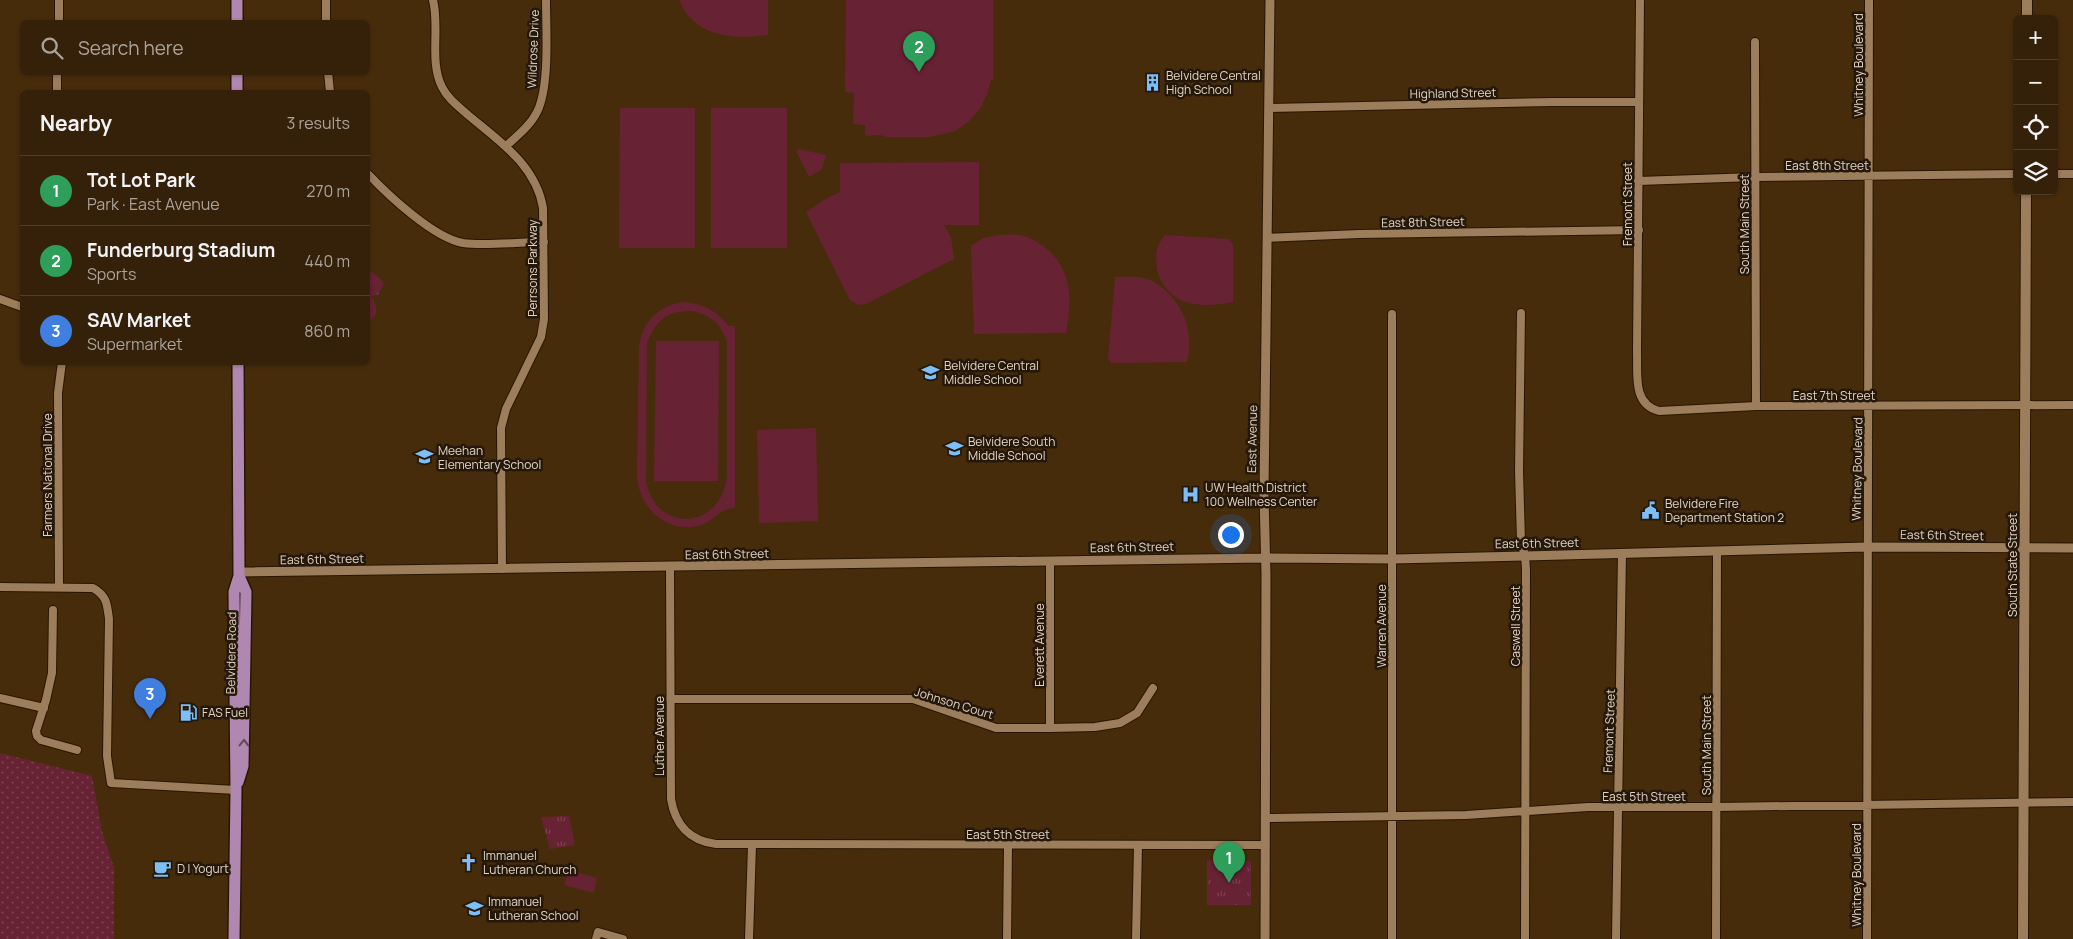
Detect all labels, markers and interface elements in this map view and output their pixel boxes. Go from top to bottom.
street label: Wildrose Drive [523,9,543,89]
street label: Whitney Boulevard [1850,13,1867,117]
map controls [2013,15,2058,195]
button: + [2013,15,2058,60]
search box [20,20,370,75]
pin: 2 [903,31,935,72]
icon: search [38,34,66,62]
text: Search here [78,35,184,61]
button: − [2013,60,2058,105]
place label: Belvidere Central High School [1166,67,1261,98]
building icon: Belvidere Central High School [1142,72,1162,92]
street label: Highland Street [1410,84,1497,102]
button: locate [2013,105,2058,150]
text: Nearby [40,109,112,137]
text: 3 results [287,112,350,134]
button: layers [2013,150,2058,195]
street label: East 8th Street [1785,157,1869,174]
street label: Fremont Street [1619,162,1636,246]
text: Tot Lot Park [87,167,195,193]
street label: South Main Street [1736,174,1753,274]
text: 1 [52,180,60,202]
text: 270 m [306,180,350,202]
text: Park · East Avenue [87,193,220,215]
street label: East 8th Street [1381,213,1465,231]
street label: Perrsons Parkway [524,219,541,317]
text: Funderburg Stadium [87,237,275,263]
text: 2 [51,250,61,272]
text: 440 m [304,250,350,272]
text: Sports [87,263,136,285]
text: SAV Market [87,307,191,333]
text: 3 [51,320,61,342]
text: 860 m [304,320,350,342]
text: Supermarket [87,333,183,355]
place label: Belvidere Central Middle School [944,357,1039,388]
school or university icon: Belvidere Central Middle School [920,362,940,382]
street label: East 7th Street [1793,387,1875,404]
street label: East Avenue [1243,405,1261,473]
street label: Farmers National Drive [39,413,56,537]
street label: Whitney Boulevard [1848,417,1866,521]
place label: Belvidere South Middle School [968,433,1055,464]
school or university icon: Belvidere South Middle School [944,438,964,458]
place label: Meehan Elementary School [438,442,541,473]
school or university icon: Meehan Elementary School [414,447,434,467]
place label: UW Health District 100 Wellness Center [1205,479,1318,510]
hospital icon: UW Health District 100 Wellness Center [1181,484,1201,504]
place label: Belvidere Fire Department Station 2 [1665,495,1784,526]
public building icon: Belvidere Fire Department Station 2 [1641,500,1661,520]
street label: South State Street [2004,513,2021,617]
your location [1218,522,1244,548]
street label: East 6th Street [1900,526,1984,544]
street label: East 6th Street [1495,534,1579,552]
street label: East 6th Street [1090,538,1174,556]
street label: East 6th Street [685,545,769,563]
street label: East 6th Street [280,550,364,568]
street label: Warren Avenue [1373,584,1390,668]
street label: Caswell Street [1507,586,1524,666]
street label: Everett Avenue [1031,603,1048,687]
street label: Belvidere Road [222,612,240,694]
pin: 3 [134,678,166,719]
street label: Johnson Court [912,683,996,723]
street label: Fremont Street [1599,689,1619,773]
street label: South Main Street [1698,695,1715,795]
street label: Luther Avenue [651,696,668,776]
fuel station icon: FAS Fuel [178,702,198,722]
place label: FAS Fuel [202,704,248,721]
one-way arrow [239,739,249,746]
street label: East 5th Street [1602,788,1686,805]
street label: Whitney Boulevard [1848,823,1865,927]
street label: East 5th Street [966,826,1050,843]
pin: 1 [1213,842,1245,883]
place label: Immanuel Lutheran Church [483,847,576,878]
church icon: Immanuel Lutheran Church [459,852,479,872]
cafe icon: D I Yogurt [153,858,173,878]
place label: D I Yogurt [177,860,229,877]
place label: Immanuel Lutheran School [488,893,579,924]
school or university icon: Immanuel Lutheran School [464,898,484,918]

